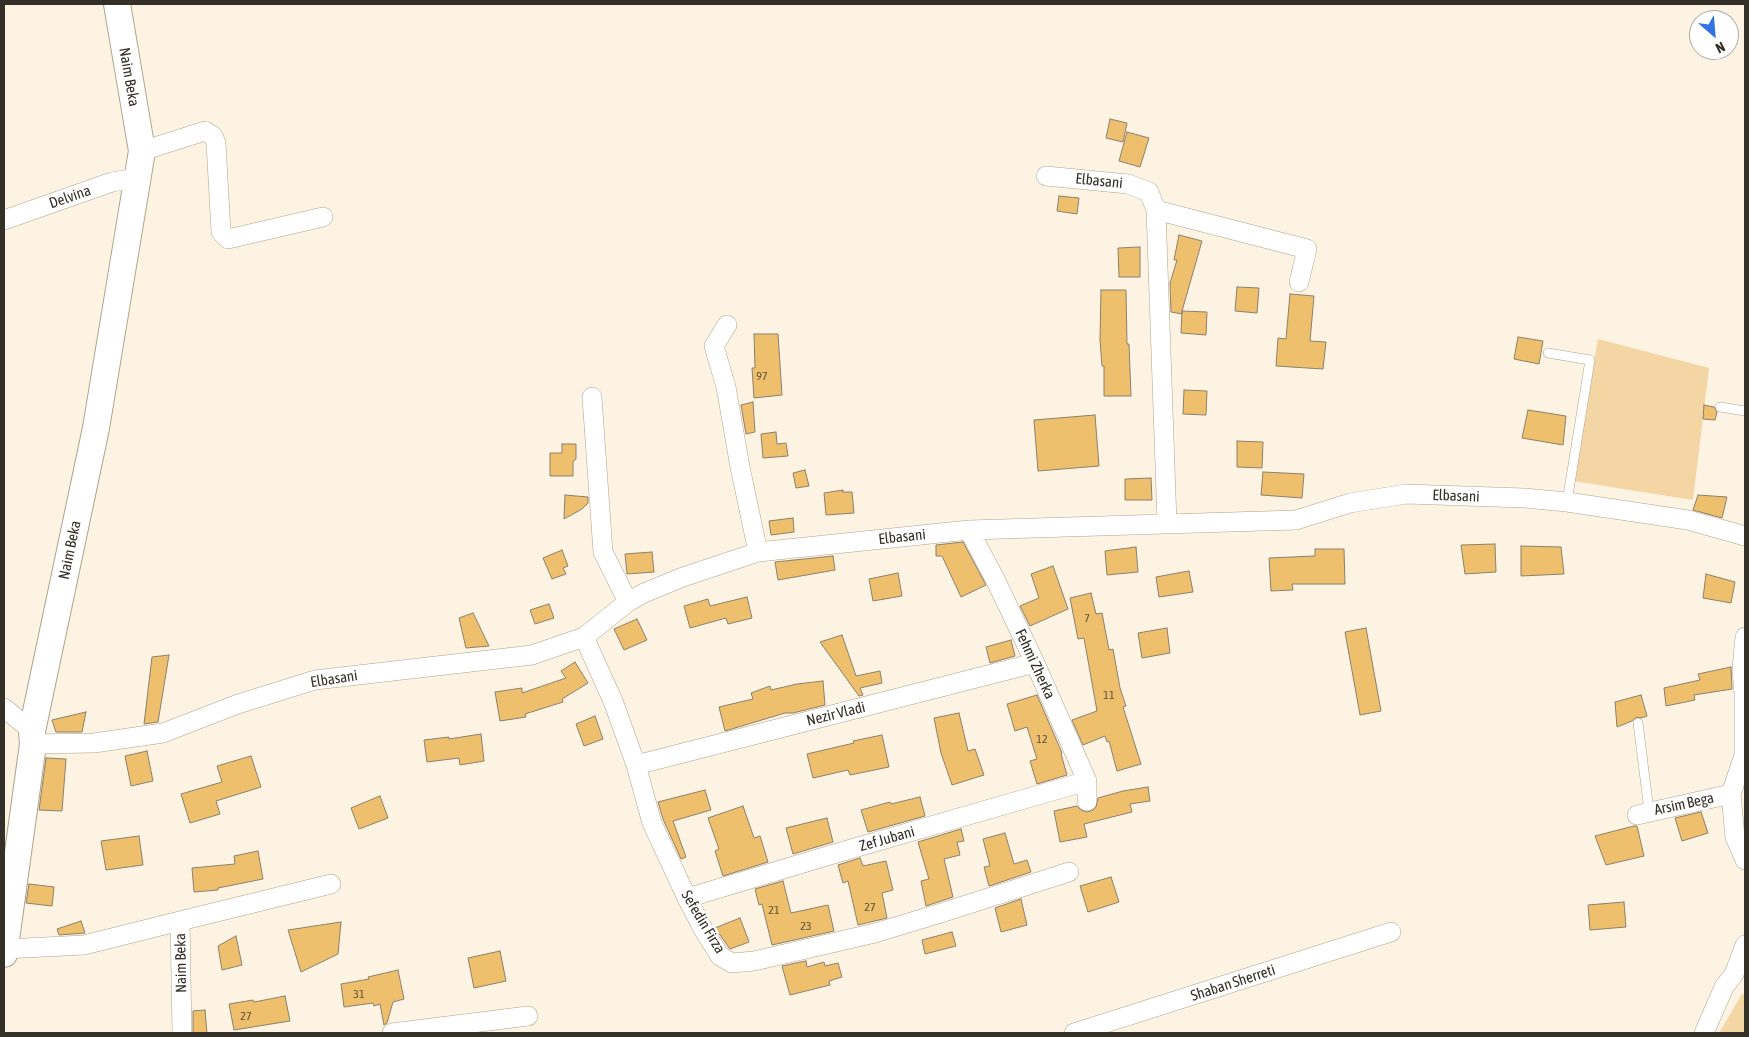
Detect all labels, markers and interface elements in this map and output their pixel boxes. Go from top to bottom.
north arrow [1689,10,1739,60]
text: N [1713,38,1728,56]
street label: Naim Beka [115,46,143,108]
street label: Elbasani [1074,170,1124,192]
street label: Delvina [47,182,93,212]
house number: 97 [756,369,768,383]
street label: Elbasani [1432,486,1480,506]
street label: Naim Beka [55,519,85,581]
street label: Elbasani [877,526,927,548]
house number: 7 [1084,611,1090,625]
street label: Fehmi Zherka [1011,626,1059,702]
street label: Elbasani [309,666,359,692]
house number: 11 [1103,688,1115,702]
street label: Nezir Vladi [805,698,867,730]
house number: 12 [1036,732,1048,746]
street label: Arsim Bega [1653,789,1715,819]
street label: Zef Jubani [857,823,917,855]
street label: Sefedin Firza [677,887,729,957]
house number: 27 [864,900,876,914]
house number: 21 [768,903,780,917]
house number: 23 [800,919,812,933]
street label: Naim Beka [171,933,191,993]
street label: Shaban Sherreti [1188,961,1278,1005]
house number: 31 [353,987,365,1001]
house number: 27 [240,1009,252,1023]

